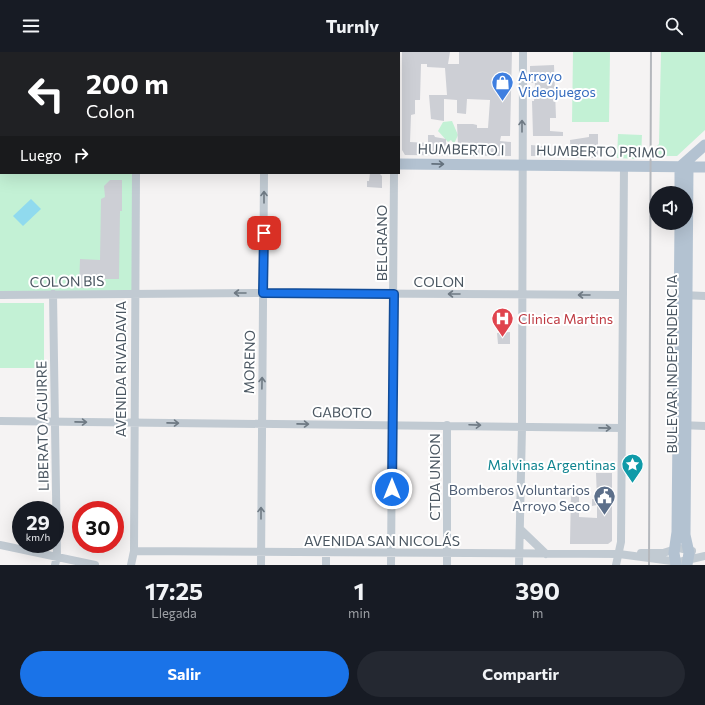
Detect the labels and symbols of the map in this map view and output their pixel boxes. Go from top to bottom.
place label: Arroyo Videojuegos [518,67,596,100]
shop icon: Arroyo Videojuegos [490,70,516,103]
one-way arrow [519,120,526,133]
street label: HUMBERTO I [417,140,505,158]
street label: HUMBERTO PRIMO [536,141,666,161]
one-way arrow [431,160,444,168]
one-way arrow [260,191,268,204]
street label: BELGRANO [373,205,390,281]
pin [247,216,281,250]
street label: COLON BIS [30,272,104,290]
street label: COLON [414,273,464,290]
street label: BULEVAR INDEPENDENCIA [663,274,680,453]
one-way arrow [234,289,247,297]
one-way arrow [448,290,461,298]
one-way arrow [578,291,591,299]
street label: AVENIDA RIVADAVIA [112,300,129,437]
hospital icon: Clinica Martins [490,305,516,338]
place label: Clinica Martins [518,310,613,327]
street label: MORENO [240,330,258,394]
street label: LIBERATO AGUIRRE [32,361,52,491]
one-way arrow [258,377,266,390]
street label: GABOTO [312,403,372,421]
one-way arrow [74,418,87,426]
one-way arrow [166,419,179,427]
one-way arrow [296,420,309,428]
one-way arrow [468,422,481,429]
one-way arrow [598,424,611,432]
street label: CTDA UNION [426,433,443,521]
place icon: Malvinas Argentinas [619,451,645,484]
place label: Malvinas Argentinas [488,456,616,473]
position arrow [371,468,413,510]
place label: Bomberos Voluntarios Arroyo Seco [449,481,590,514]
public building icon: Bomberos Voluntarios Arroyo Seco [592,484,618,517]
speed limit sign: 30 [72,501,124,553]
one-way arrow [257,507,265,520]
street label: AVENIDA SAN NICOLÁS [304,532,460,549]

